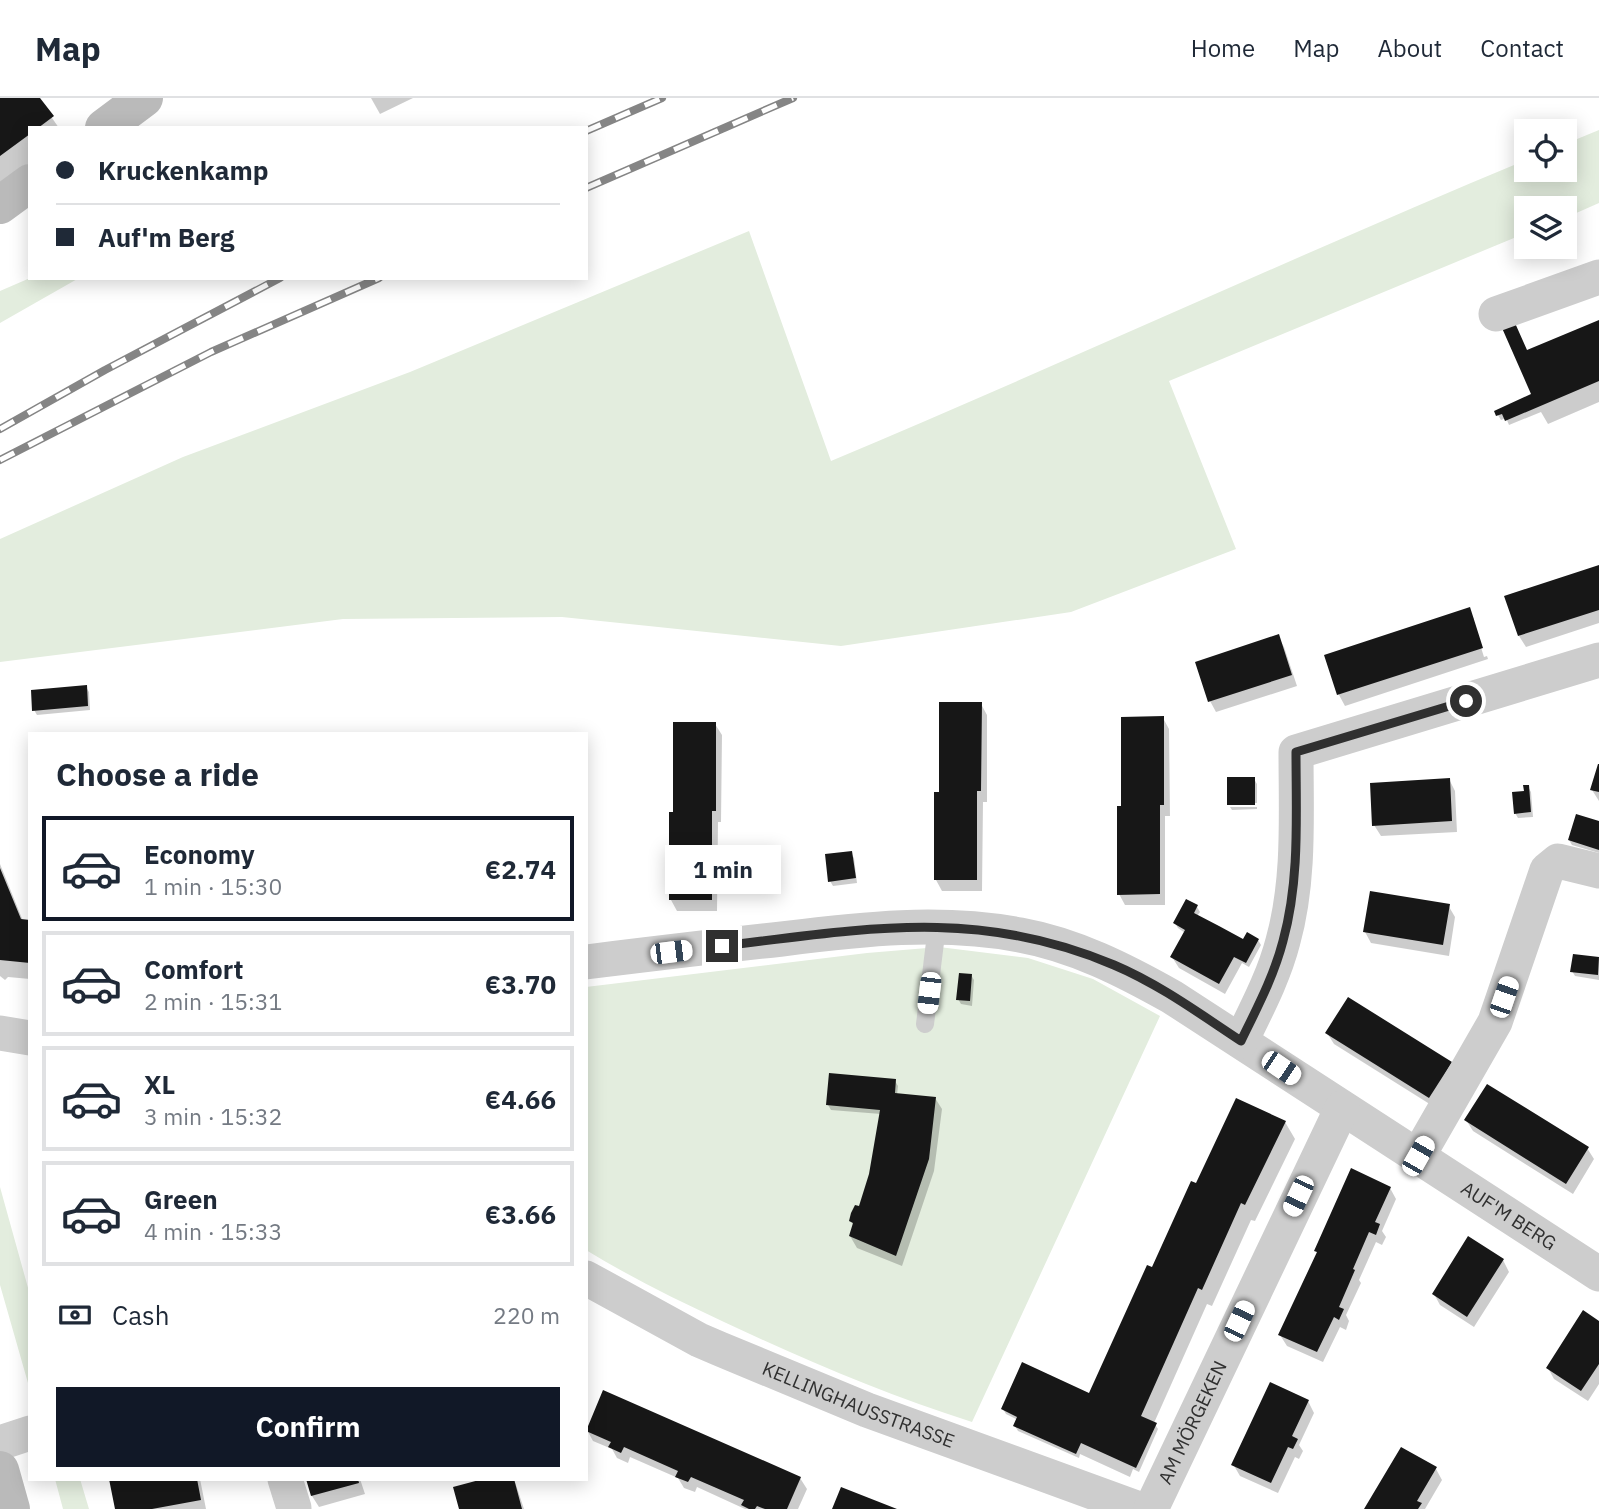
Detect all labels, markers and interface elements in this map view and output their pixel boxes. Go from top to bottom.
text: Map [35,27,101,70]
text: Home [1191,32,1255,64]
text: Map [1293,32,1339,64]
text: About [1377,32,1442,64]
text: Contact [1480,32,1564,64]
map controls [1514,119,1577,259]
button: locate [1514,119,1577,182]
text: Kruckenkamp [98,153,269,187]
button: layers [1514,196,1577,259]
text: Auf'm Berg [98,220,234,254]
route start [1450,685,1482,717]
text: Choose a ride [56,753,259,795]
icon: car [60,837,123,900]
text: Economy [144,837,255,871]
callout: 1 min [664,844,780,894]
text: €2.74 [485,852,556,886]
text: 1 min [693,854,753,884]
text: 1 min · 15:30 [144,871,282,901]
route end [706,930,738,962]
car [649,939,694,965]
icon: car [60,952,123,1015]
text: Comfort [144,952,243,986]
text: €3.70 [485,967,556,1001]
car [917,971,942,1015]
car [1488,974,1521,1020]
text: 2 min · 15:31 [144,986,282,1016]
car [1258,1048,1305,1088]
icon: car [60,1067,123,1130]
text: XL [144,1067,175,1101]
text: €4.66 [485,1082,556,1116]
text: 3 min · 15:32 [144,1101,282,1131]
car [1399,1133,1438,1179]
car [1280,1173,1317,1219]
street label: AUF'M BERG [1457,1176,1561,1255]
icon: car [60,1182,123,1245]
text: Green [144,1182,218,1216]
text: €3.66 [485,1197,556,1231]
text: 4 min · 15:33 [144,1216,282,1246]
icon: cash [56,1296,94,1334]
text: Cash [112,1298,169,1332]
car [1221,1298,1258,1344]
text: 220 m [493,1300,560,1330]
street label: KELLINGHAUSSTRASSE [759,1356,958,1453]
street label: AM MÖRGEKEN [1153,1357,1232,1488]
button: Confirm [56,1387,560,1467]

